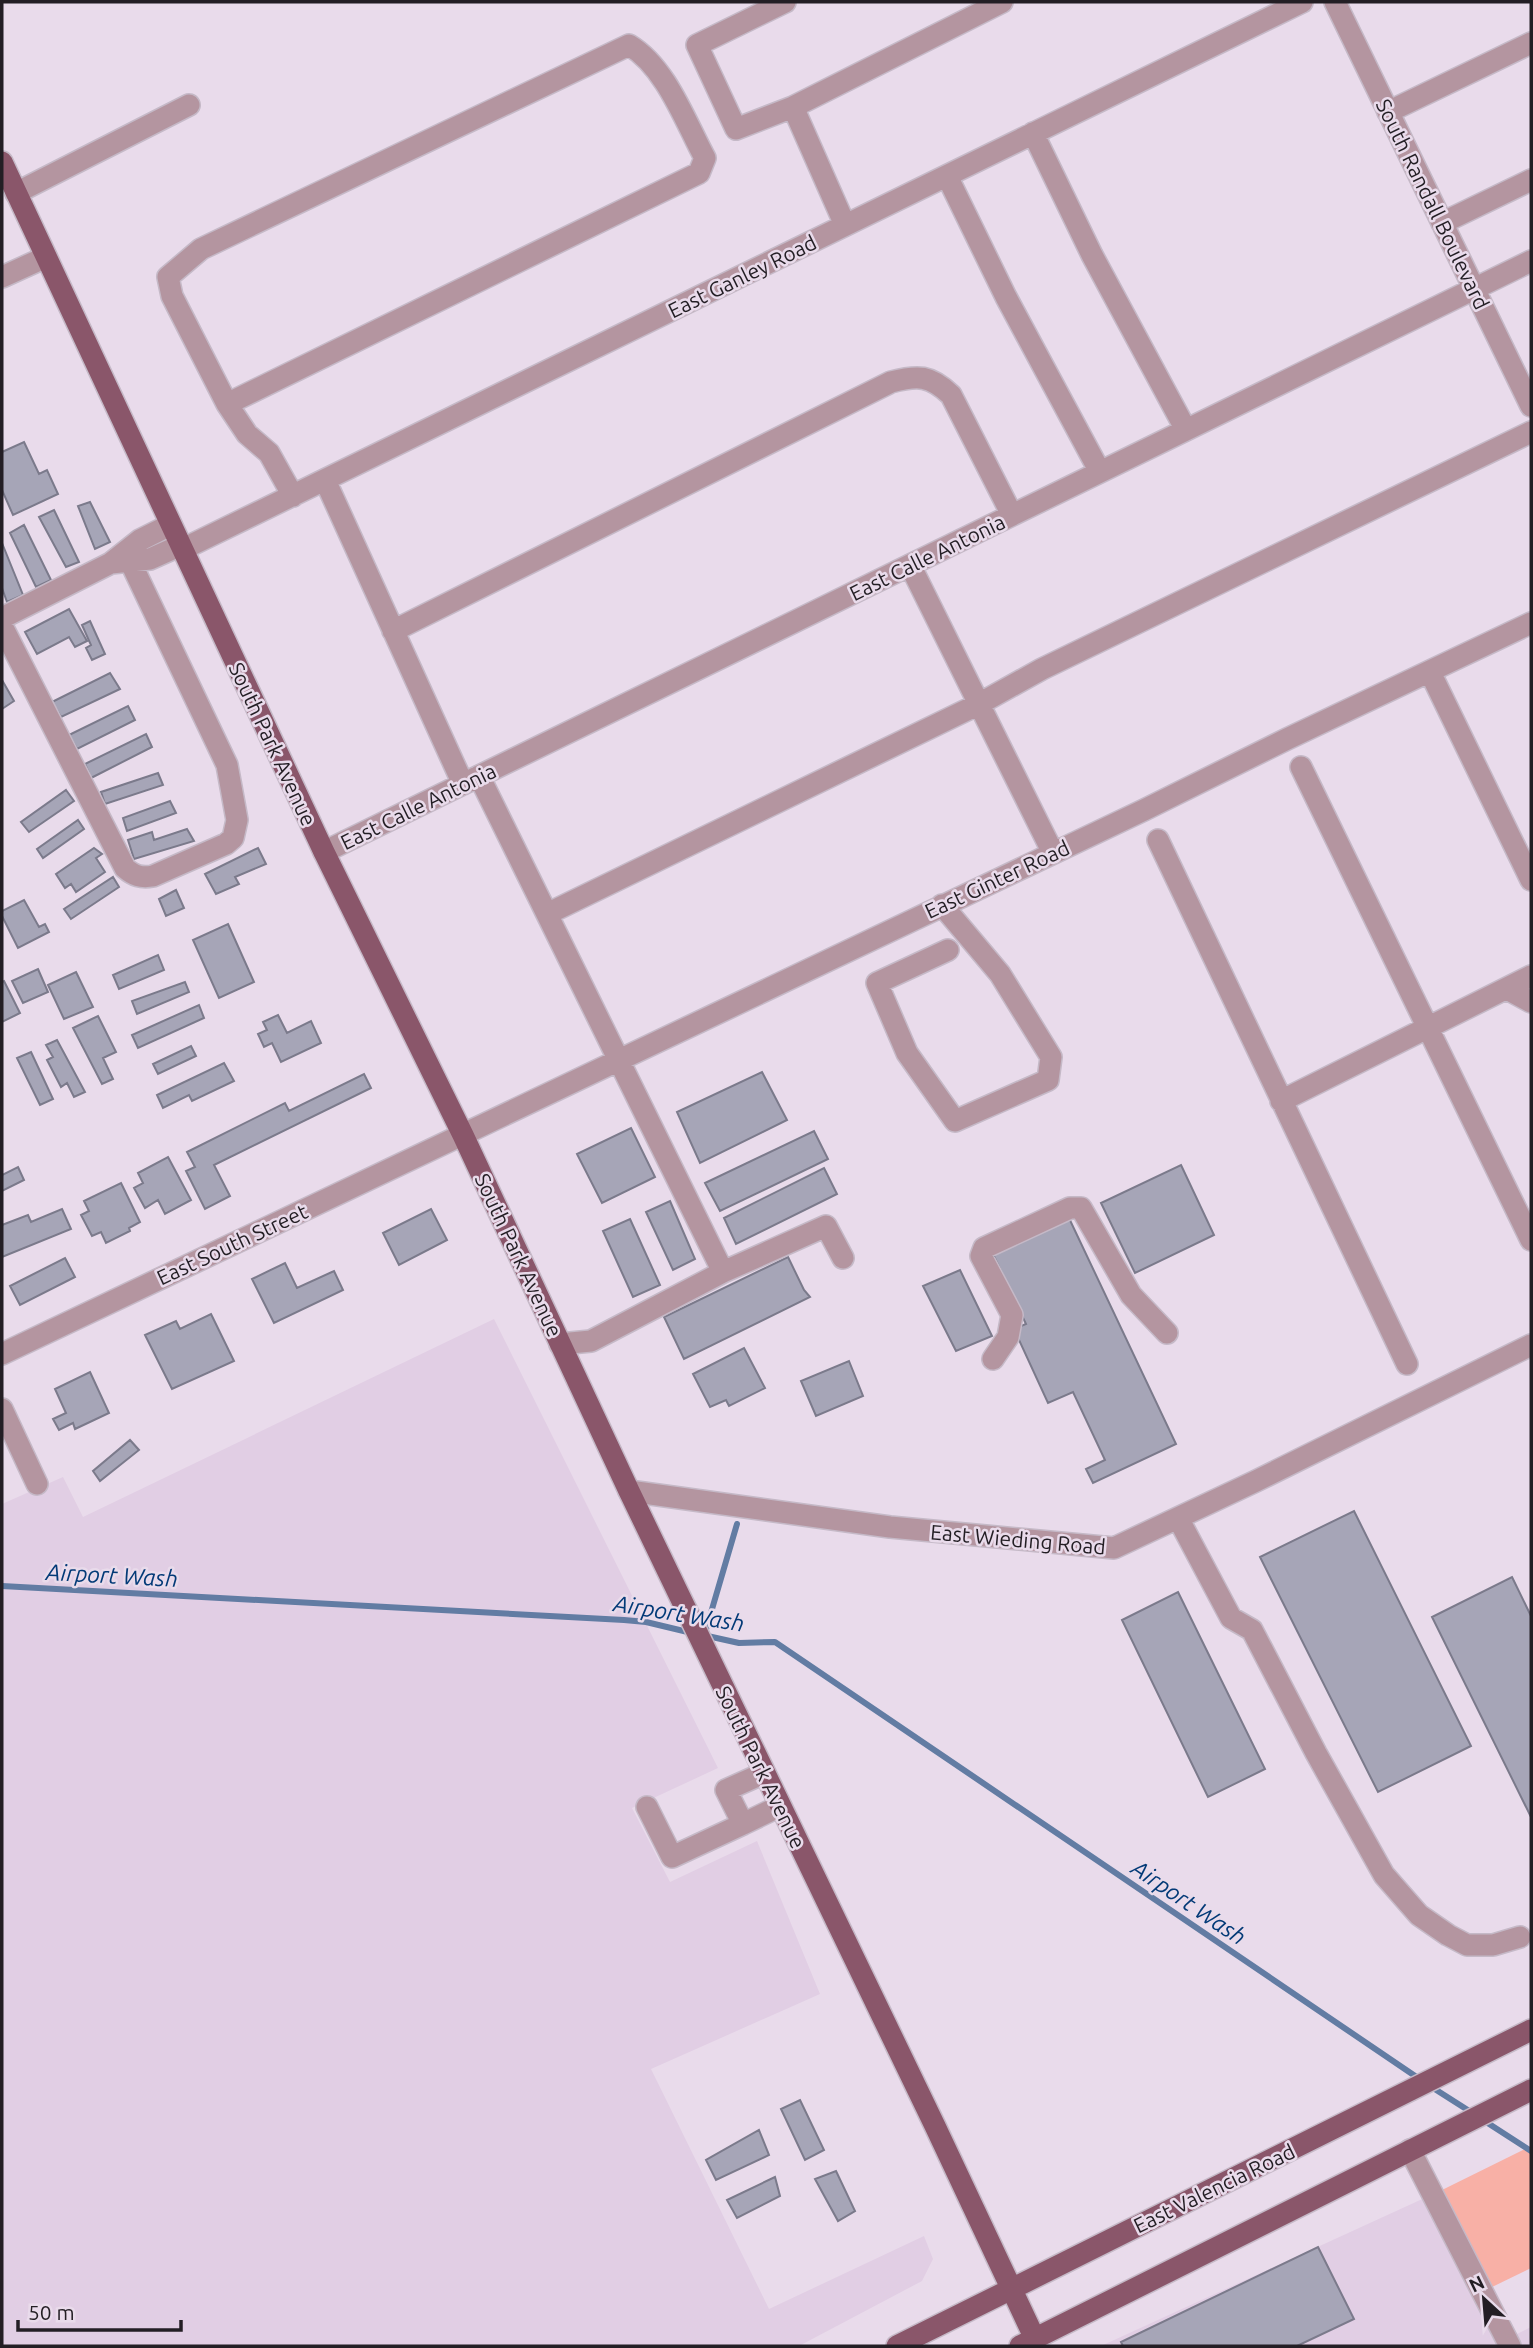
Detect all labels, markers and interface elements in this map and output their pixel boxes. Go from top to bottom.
street label: South Randall Boulevard [1372,95,1494,313]
street label: East Ganley Road [664,230,820,322]
street label: East Calle Antonia [845,509,1009,605]
street label: South Park Avenue [225,658,321,830]
street label: East Calle Antonia [336,758,500,854]
street label: East Ginter Road [921,835,1073,923]
street label: South Park Avenue [471,1169,567,1341]
street label: East South Street [153,1199,311,1289]
street label: East Wieding Road [929,1519,1107,1559]
water label: Airport Wash [44,1559,179,1591]
water label: Airport Wash [611,1590,746,1636]
street label: South Park Avenue [711,1682,811,1852]
water label: Airport Wash [1126,1854,1251,1949]
street label: East Valencia Road [1129,2139,1299,2237]
north arrow [1449,2264,1519,2334]
text: N [1465,2271,1488,2297]
scale bar [18,2288,180,2332]
text: 50 m [28,2300,75,2324]

